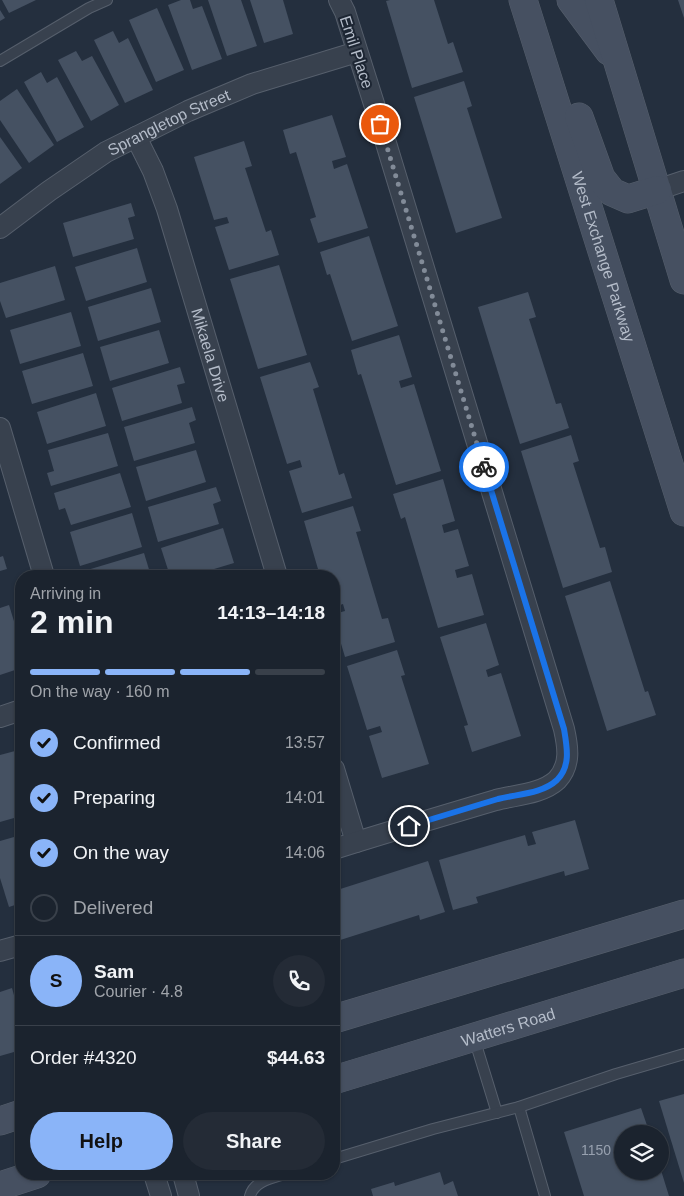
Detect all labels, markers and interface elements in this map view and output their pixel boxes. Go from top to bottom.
street label: Emil Place [337,14,376,91]
street label: Sprangletop Street [105,86,233,159]
pin [359,103,401,145]
icon: bag [366,110,394,138]
street label: West Exchange Parkway [568,169,638,344]
street label: Mikaela Drive [188,306,232,404]
courier [459,442,509,492]
icon: bike [470,453,498,481]
text: Arriving in [30,585,101,602]
text: 14:13–14:18 [217,602,325,623]
text: 2 min [30,604,114,640]
text: On the way · 160 m [30,683,170,700]
icon: check [30,729,58,757]
text: Confirmed [73,732,161,753]
text: 13:57 [285,734,325,751]
icon: check [30,784,58,812]
text: Preparing [73,787,155,808]
text: 14:01 [285,789,325,806]
pin [388,805,430,847]
icon: home [395,812,423,840]
icon: check [30,839,58,867]
text: On the way [73,842,169,863]
text: 14:06 [285,844,325,861]
text: Delivered [73,897,153,918]
button: phone [273,955,325,1007]
text: Sam [94,961,134,982]
text: S [50,970,62,991]
text: Courier · 4.8 [94,983,183,1000]
street label: Watters Road [459,1005,557,1050]
text: Order #4320 [30,1047,137,1068]
text: $44.63 [267,1047,325,1068]
button: Help [30,1112,173,1170]
button: Share [183,1112,325,1170]
map controls [614,1125,669,1180]
button: layers [614,1125,669,1180]
house number: 1150 [581,1142,611,1158]

